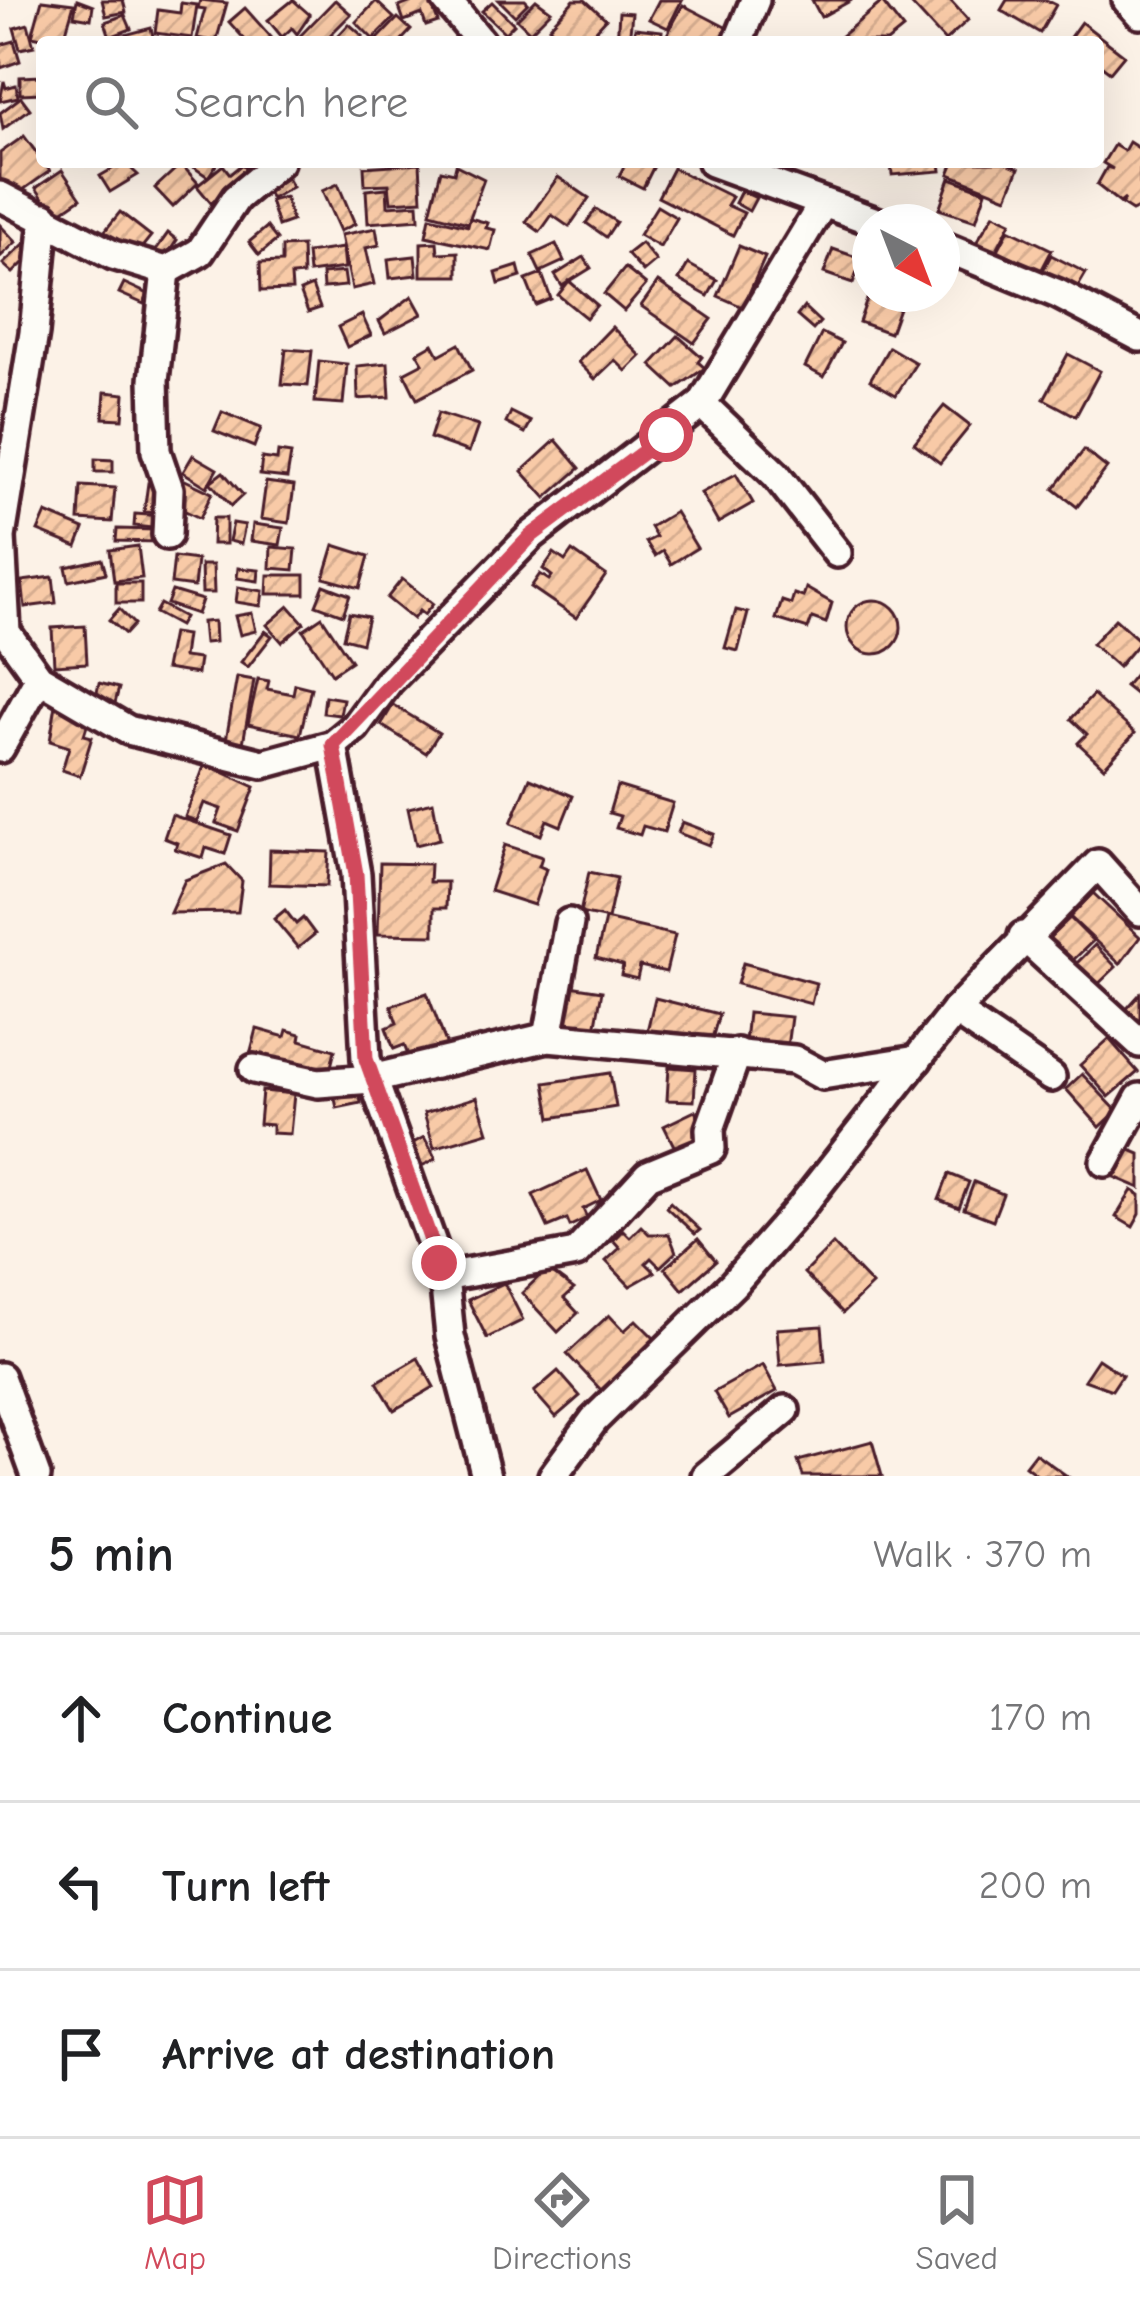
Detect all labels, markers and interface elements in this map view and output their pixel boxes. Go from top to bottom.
search box [36,36,1104,168]
icon: search [78,69,144,135]
text: Search here [174,76,408,128]
north arrow [852,204,960,312]
route start [639,408,693,462]
route end [412,1236,466,1290]
text: 5 min [48,1525,174,1584]
text: Walk · 370 m [873,1532,1092,1577]
icon: ahead [48,1685,114,1751]
text: Continue [162,1692,332,1744]
text: 170 m [989,1695,1092,1740]
icon: left [48,1853,114,1919]
text: Turn left [162,1860,329,1912]
text: 200 m [979,1863,1092,1908]
icon: arrive [48,2021,114,2087]
text: Arrive at destination [162,2028,555,2080]
tab: Map [142,2167,208,2277]
tab: Directions [492,2167,632,2277]
tab: Saved [916,2167,998,2277]

